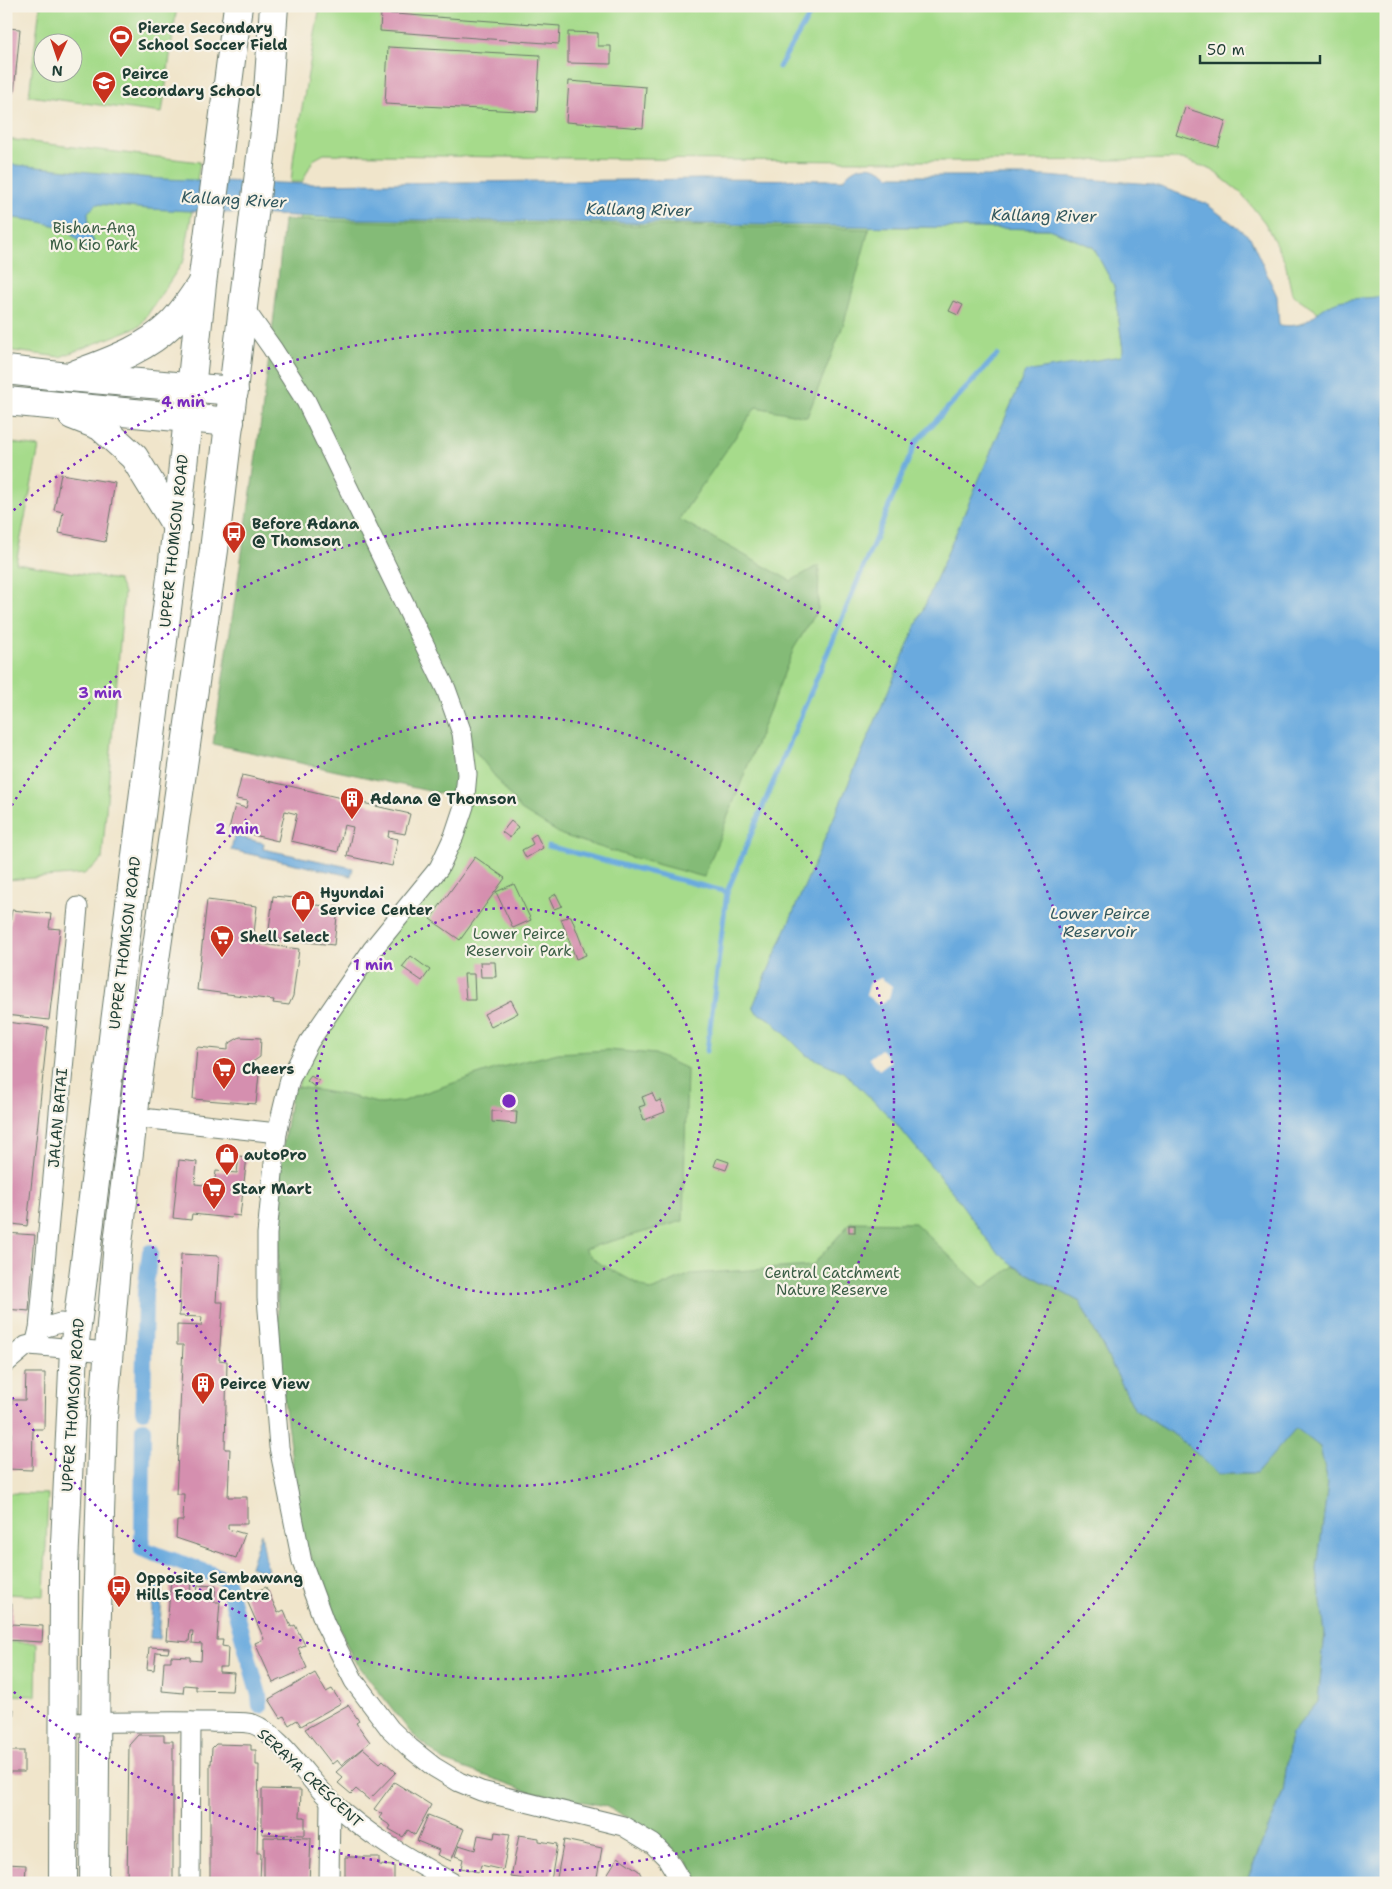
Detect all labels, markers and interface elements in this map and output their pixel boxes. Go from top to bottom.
place label: Pierce Secondary School Soccer Field [138,18,288,55]
sports icon: Pierce Secondary School Soccer Field [108,24,134,58]
north arrow [32,32,82,82]
scale bar [1200,32,1320,64]
text: 50 m [1207,40,1245,60]
text: N [51,62,63,80]
place label: Peirce Secondary School [122,64,261,101]
school or university icon: Peirce Secondary School [91,70,117,104]
water label: Kallang River [181,186,288,213]
water label: Kallang River [586,198,692,221]
water label: Kallang River [991,204,1097,227]
park label: Bishan-Ang Mo Kio Park [50,218,138,255]
text: 4 min [161,392,205,412]
street label: UPPER THOMSON ROAD [155,453,193,629]
place label: Before Adana @ Thomson [252,514,360,551]
bus stop icon: Before Adana @ Thomson [221,520,247,554]
text: 3 min [78,683,122,703]
building icon: Adana @ Thomson [339,786,365,820]
place label: Adana @ Thomson [370,789,516,809]
text: 2 min [215,819,259,839]
street label: UPPER THOMSON ROAD [104,855,146,1031]
place label: Hyundai Service Center [320,883,433,920]
shop icon: Hyundai Service Center [290,889,316,923]
water label: Lower Peirce Reservoir [1050,903,1150,942]
supermarket icon: Shell Select [209,924,235,958]
park label: Lower Peirce Reservoir Park [466,924,572,961]
place label: Shell Select [240,927,329,947]
text: 1 min [353,955,393,975]
supermarket icon: Cheers [211,1056,237,1090]
place label: Cheers [242,1059,295,1079]
street label: JALAN BATAI [44,1067,72,1169]
centre of rings [500,1092,518,1110]
shop icon: autoPro [214,1142,240,1176]
place label: autoPro [244,1145,307,1165]
supermarket icon: Star Mart [201,1176,227,1210]
place label: Star Mart [232,1179,312,1199]
park label: Central Catchment Nature Reserve [764,1263,900,1300]
street label: UPPER THOMSON ROAD [57,1317,89,1493]
building icon: Peirce View [190,1371,216,1405]
place label: Peirce View [220,1374,310,1394]
place label: Opposite Sembawang Hills Food Centre [136,1568,303,1605]
bus stop icon: Opposite Sembawang Hills Food Centre [106,1574,132,1608]
street label: SERAYA CRESCENT [253,1724,367,1832]

